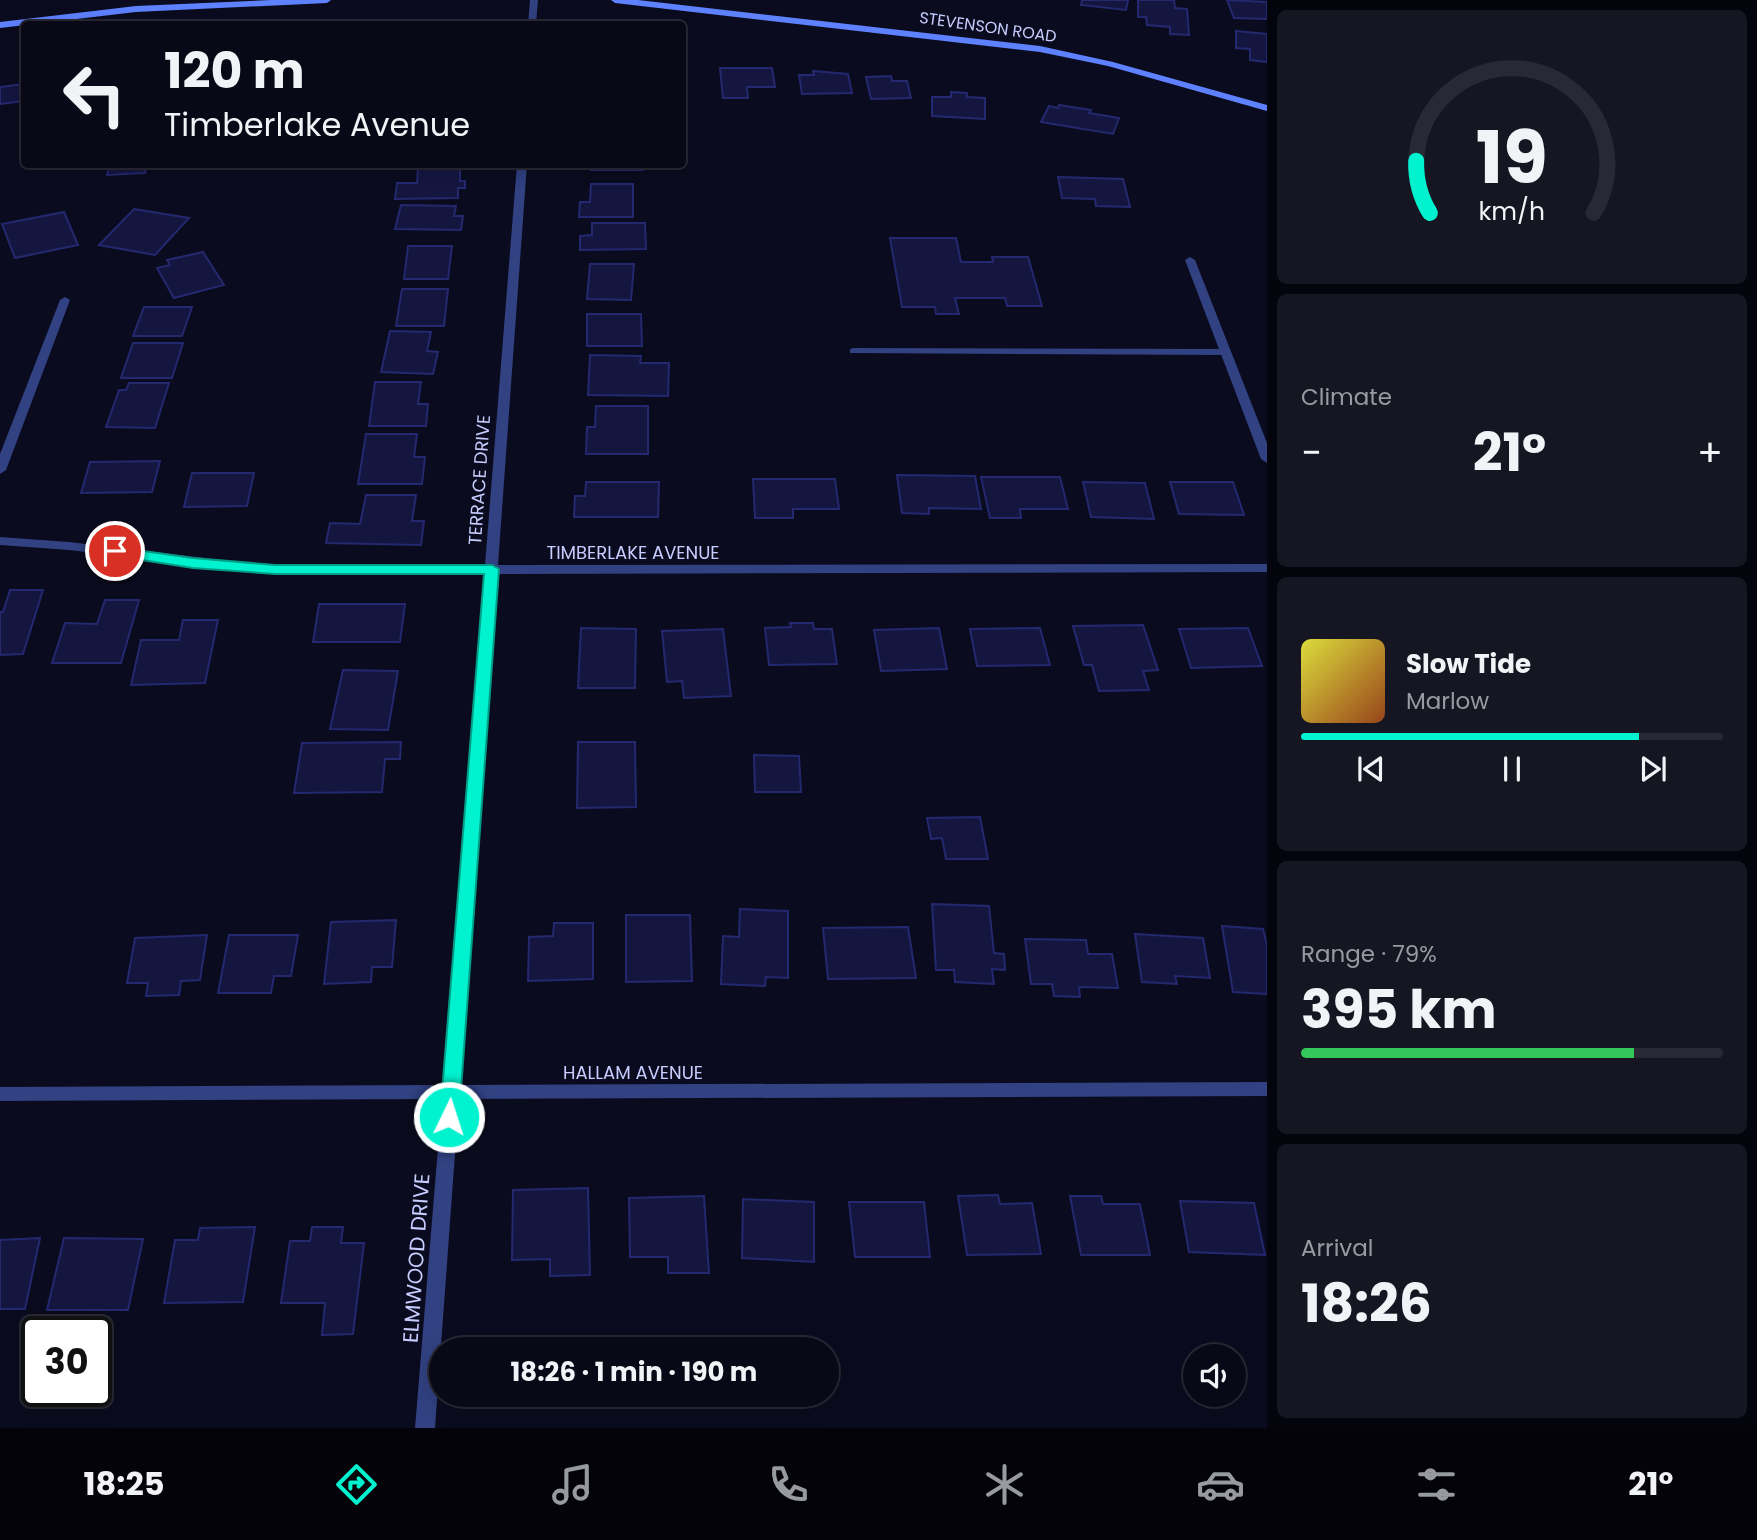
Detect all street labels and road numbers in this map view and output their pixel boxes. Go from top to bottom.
street label: STEVENSON ROAD [918,6,1058,48]
street label: TERRACE DRIVE [462,414,496,546]
street label: TIMBERLAKE AVENUE [546,540,720,565]
street label: HALLAM AVENUE [563,1060,703,1085]
street label: ELMWOOD DRIVE [396,1172,436,1344]

